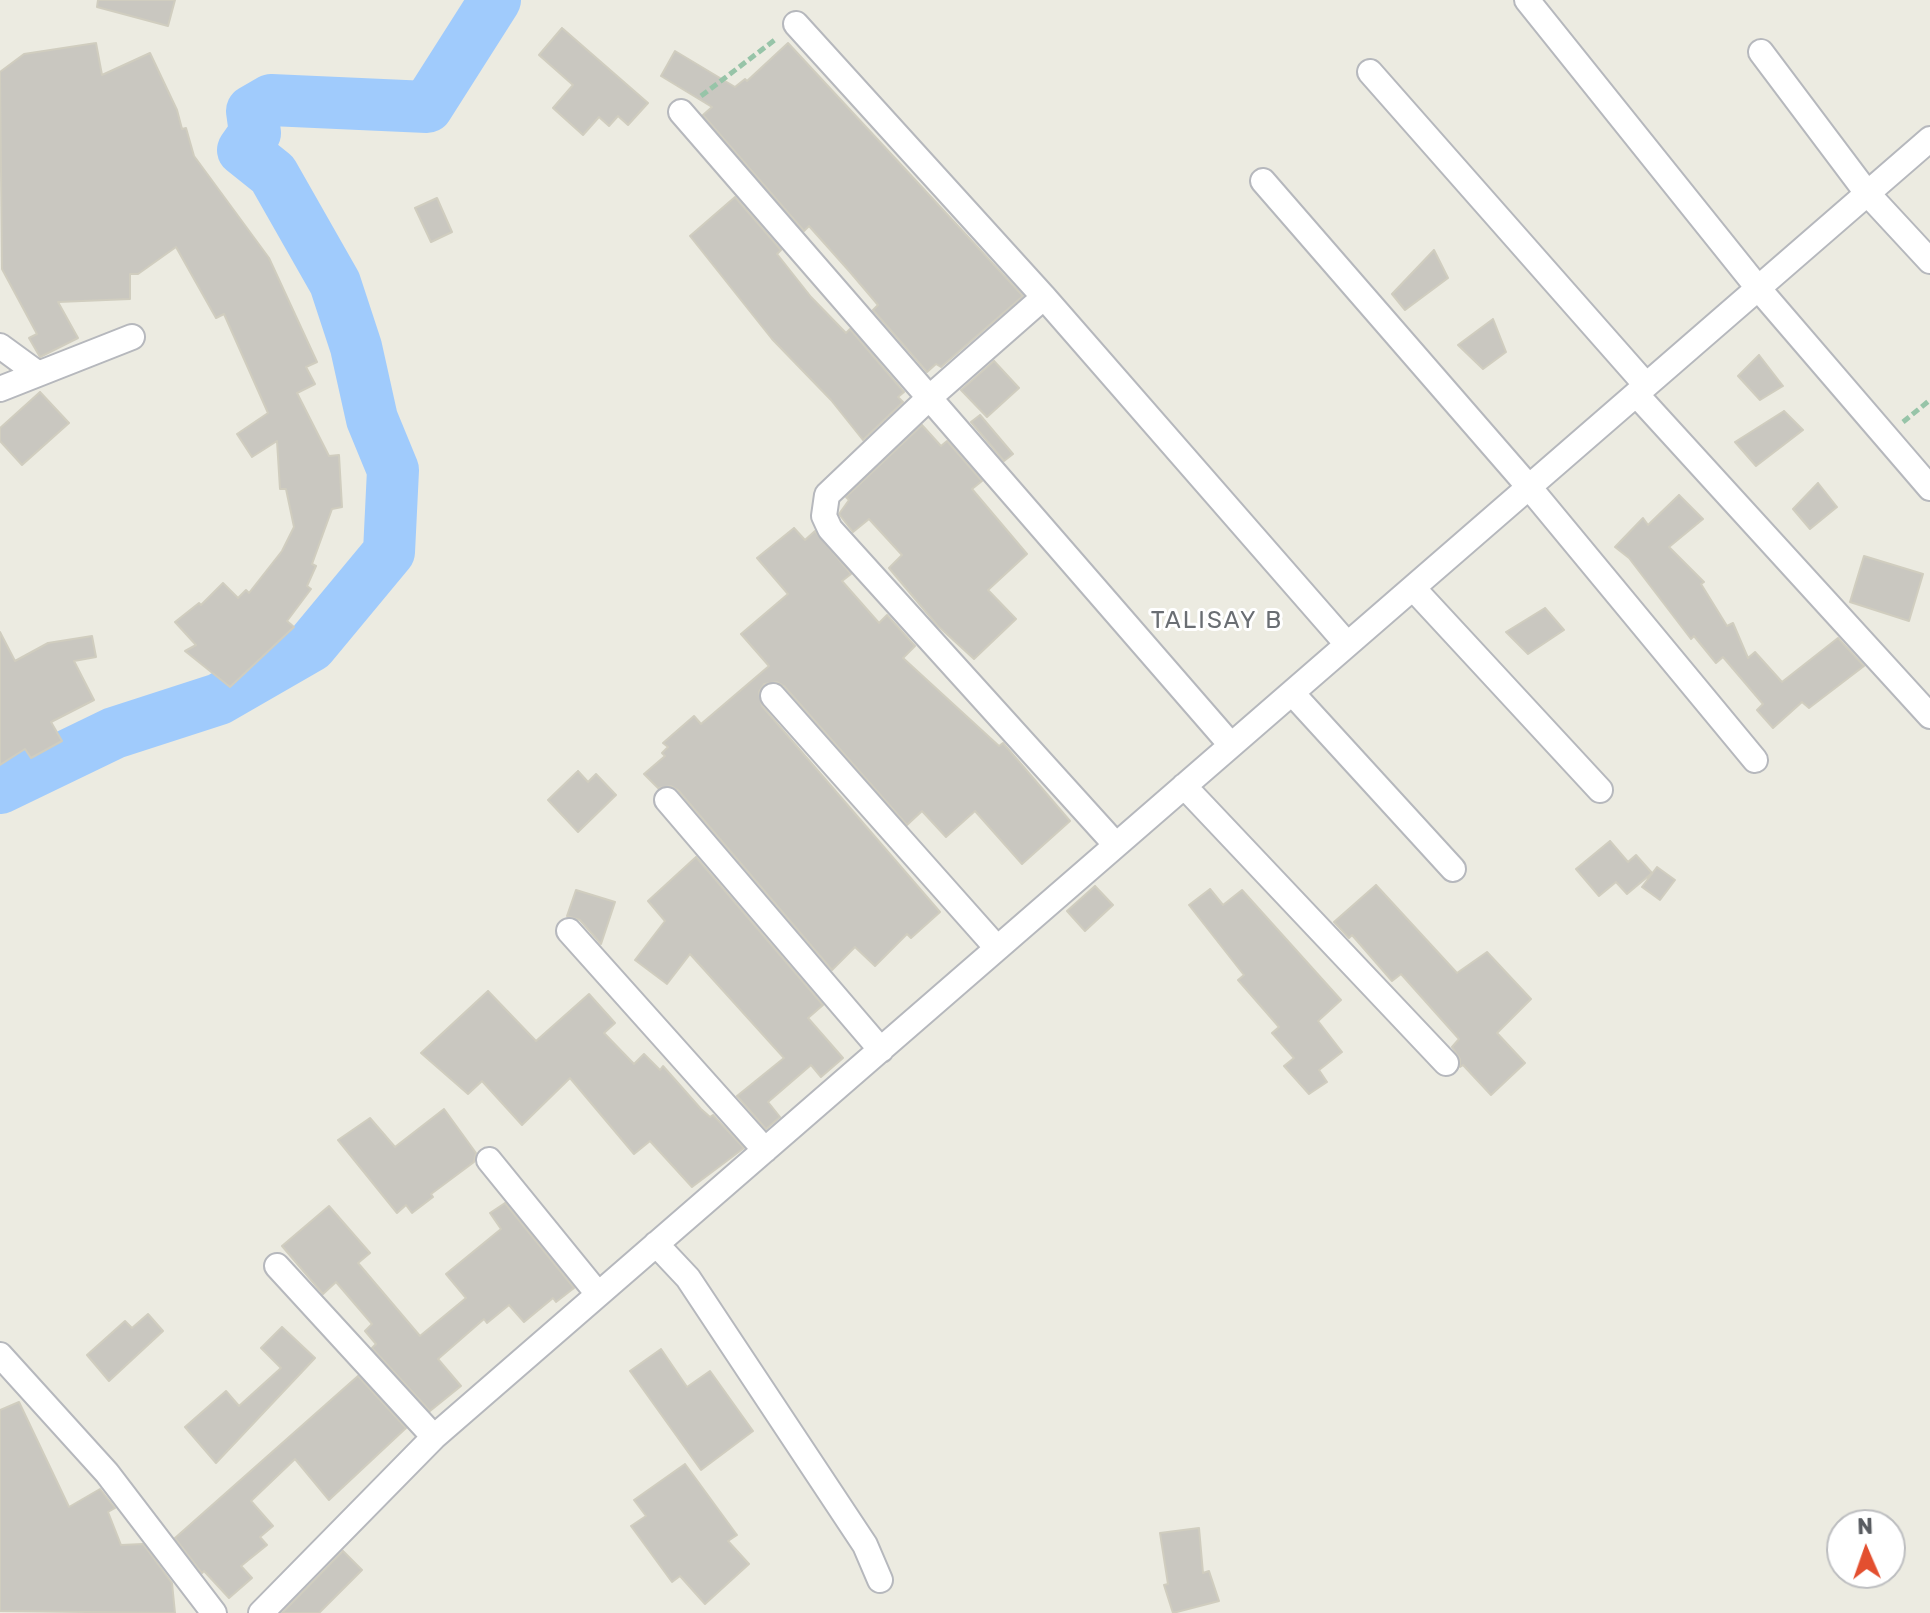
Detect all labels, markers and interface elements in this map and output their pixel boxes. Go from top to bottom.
district label: TALISAY B [1151,607,1283,635]
north arrow [1826,1509,1906,1589]
text: N [1857,1513,1874,1540]

